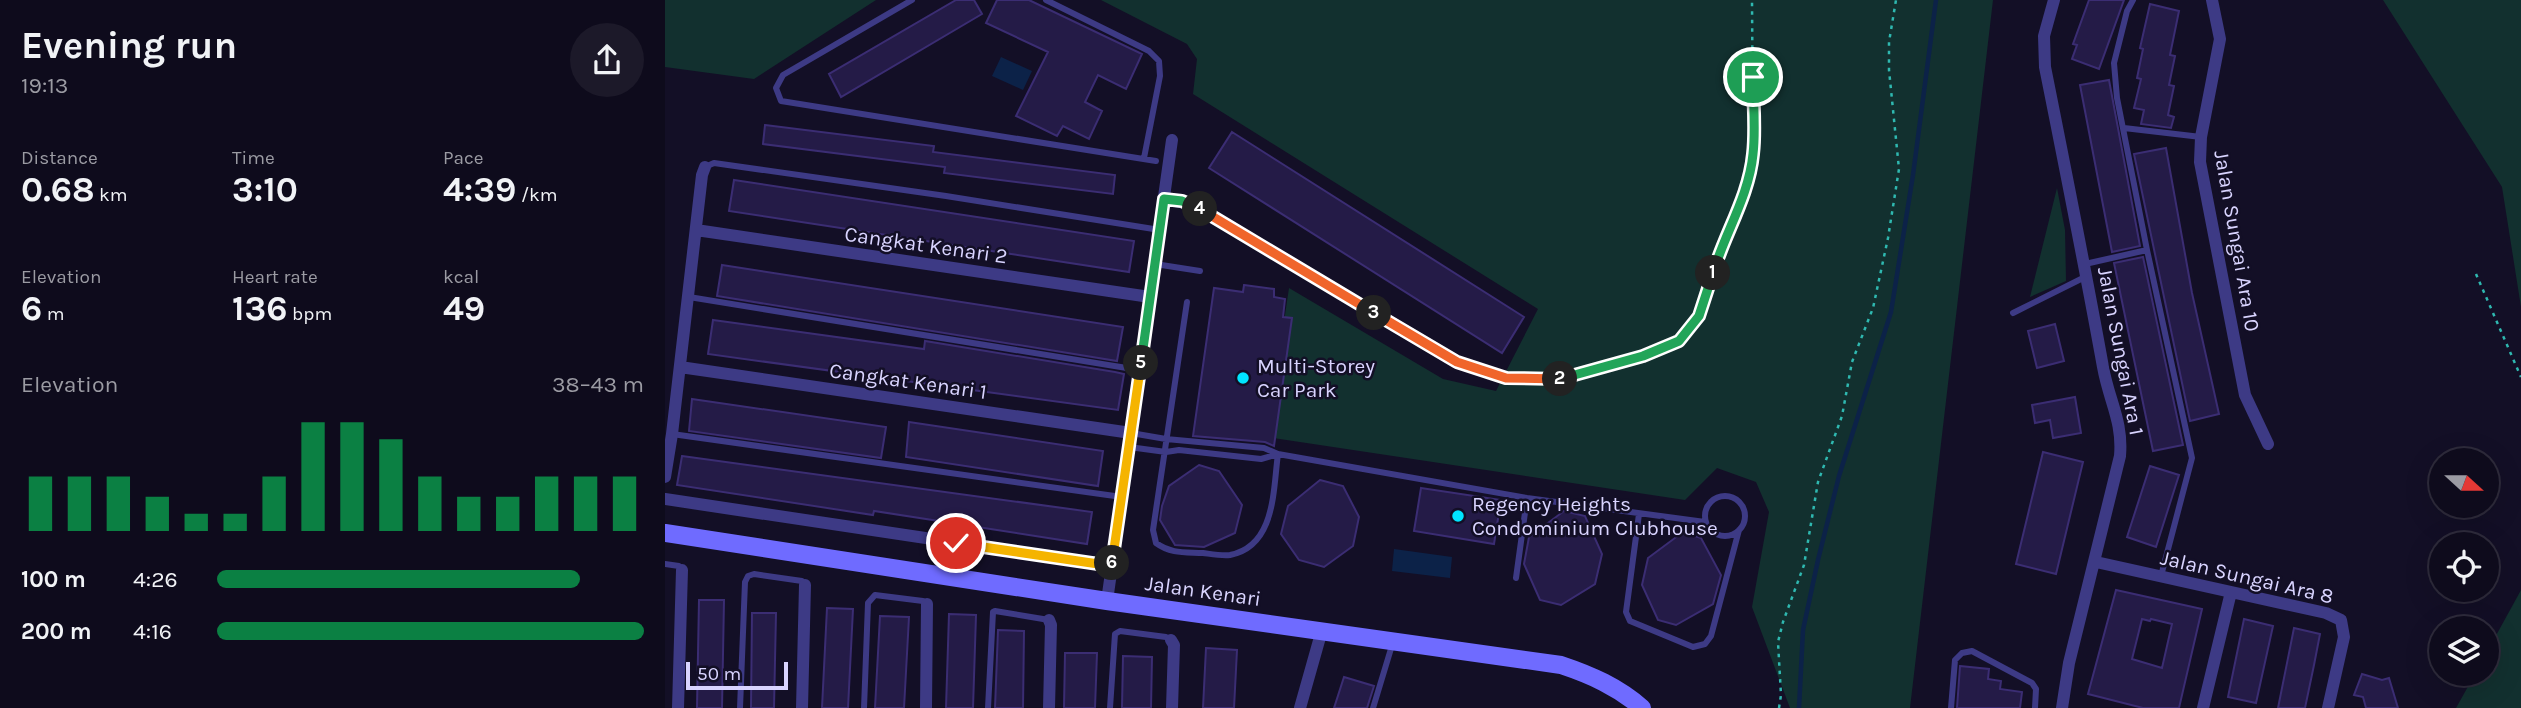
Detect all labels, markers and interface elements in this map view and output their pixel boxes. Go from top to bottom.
text: Evening run [21,23,237,68]
button: share [570,23,644,97]
pin [1723,47,1783,107]
icon: arrive [1734,58,1772,96]
text: 19:13 [21,72,68,99]
text: Distance [21,147,98,169]
text: Time [232,147,275,169]
text: Pace [443,147,484,169]
street label: Jalan Sungai Ara 10 [2209,149,2265,333]
text: 0.68 [21,169,95,210]
text: 3:10 [232,169,298,210]
text: 4:39 [443,169,516,210]
text: km [95,184,128,206]
text: /km [516,184,558,206]
pin: 4 [1183,192,1217,227]
text: 4 [1194,197,1205,219]
street label: Cangkat Kenari 2 [843,222,1009,268]
pin: 1 [1695,256,1731,290]
text: 1 [1709,261,1716,283]
street label: Jalan Sungai Ara 1 [2093,265,2149,437]
text: Elevation [21,266,101,288]
text: Heart rate [232,266,318,288]
text: kcal [443,266,479,288]
text: 6 [21,288,42,329]
text: 136 [232,288,288,329]
text: 49 [443,288,485,329]
pin: 3 [1357,296,1391,330]
text: 3 [1368,301,1379,323]
text: m [42,303,65,325]
text: bpm [288,303,332,325]
pin: 5 [1123,346,1159,380]
text: 5 [1135,351,1146,373]
place label: Multi-Storey Car Park [1257,354,1375,402]
street label: Cangkat Kenari 1 [828,358,988,404]
pin: 2 [1543,362,1577,396]
text: 2 [1554,367,1565,389]
marker: Multi-Storey Car Park [1235,370,1251,386]
text: Elevation [21,371,118,398]
text: 38–43 m [552,371,644,398]
north arrow [2429,448,2499,518]
map controls [2429,448,2499,686]
place label: Regency Heights Condominium Clubhouse [1472,492,1718,540]
marker: Regency Heights Condominium Clubhouse [1450,508,1466,524]
pin [926,513,986,573]
icon: check [937,524,975,562]
button: locate [2429,532,2499,602]
street label: Jalan Sungai Ara 8 [2158,545,2336,609]
pin: 6 [1095,546,1129,580]
text: 6 [1106,551,1117,573]
text: 100 m [21,566,86,593]
text: 4:26 [133,566,178,593]
street label: Jalan Kenari [1144,571,1262,611]
button: layers [2429,616,2499,686]
text: 200 m [21,618,92,645]
text: 4:16 [133,618,172,645]
scale bar [686,659,787,691]
text: 50 m [697,663,741,685]

